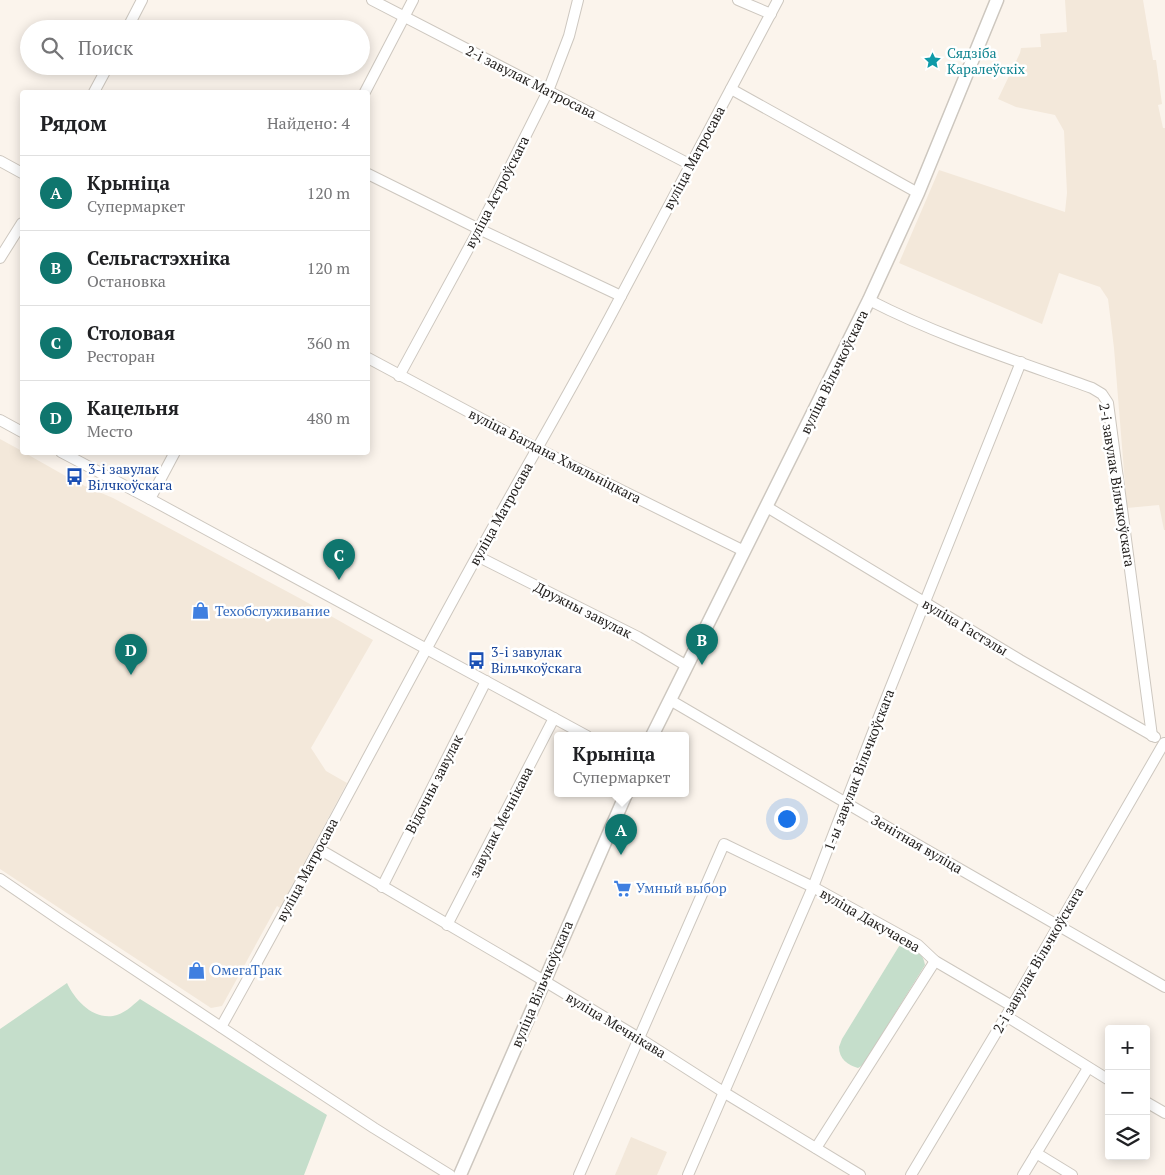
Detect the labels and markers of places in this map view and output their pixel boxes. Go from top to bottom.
place label: Сядзіба Каралеўскіх [947,43,1026,78]
place icon: Сядзіба Каралеўскіх [923,51,943,71]
place label: 3-і завулак Вілчкоўскага [88,459,172,494]
bus stop icon: 3-і завулак Вілчкоўскага [64,467,84,487]
pin: C [323,539,355,580]
shop icon: Техобслуживание [191,601,211,621]
place label: Техобслуживание [215,601,330,620]
pin: B [686,624,718,665]
pin: D [115,634,147,675]
place label: 3-і завулак Вільчкоўскага [491,642,582,677]
bus stop icon: 3-і завулак Вільчкоўскага [467,650,487,670]
pin: A [605,814,637,855]
supermarket icon: Умный выбор [612,878,632,898]
place label: Умный выбор [636,878,727,897]
shop icon: ОмегаТрак [187,960,207,980]
place label: ОмегаТрак [211,960,282,979]

